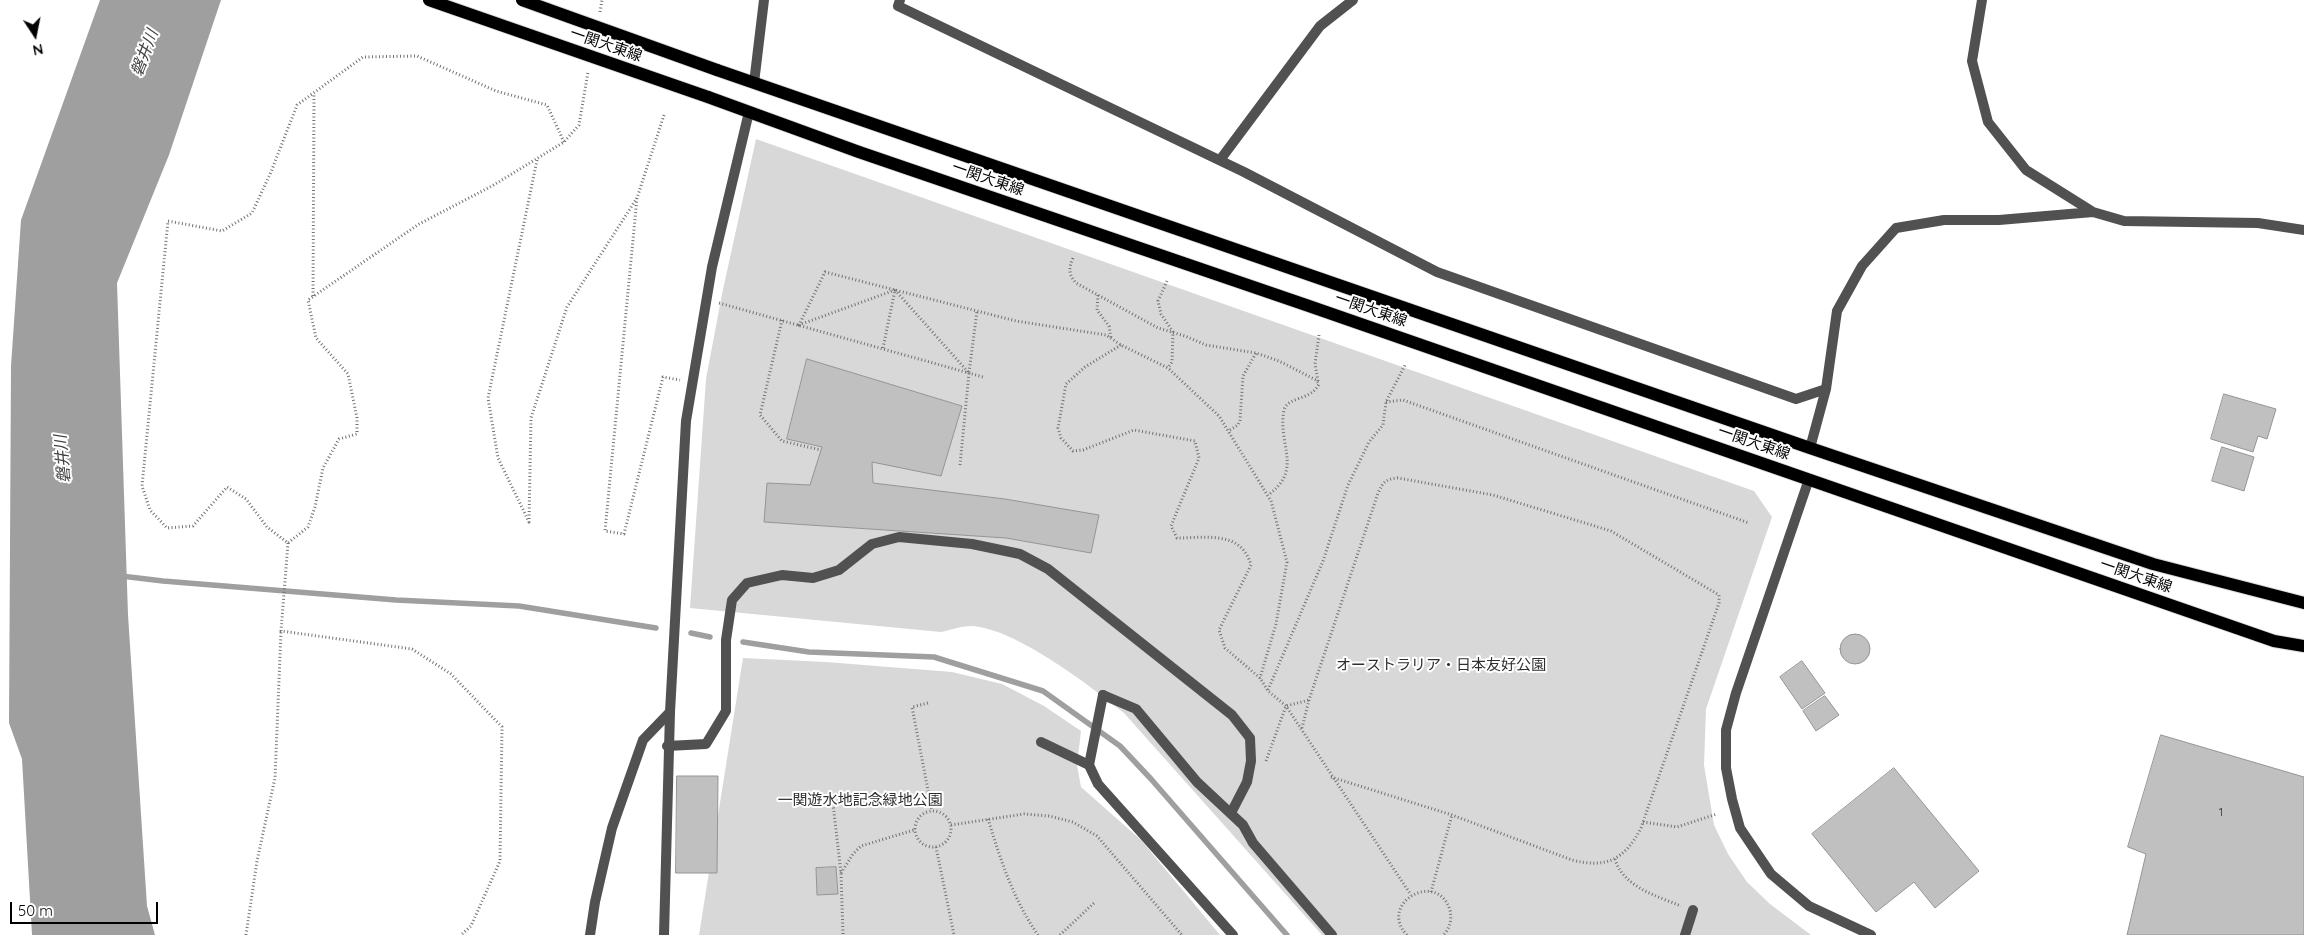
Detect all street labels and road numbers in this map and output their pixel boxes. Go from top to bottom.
street label: 一関大東線 [568,24,644,66]
street label: 一関大東線 [950,158,1026,200]
street label: 一関大東線 [1333,289,1409,331]
street label: 一関大東線 [1716,422,1792,464]
street label: 一関大東線 [2098,555,2174,597]

